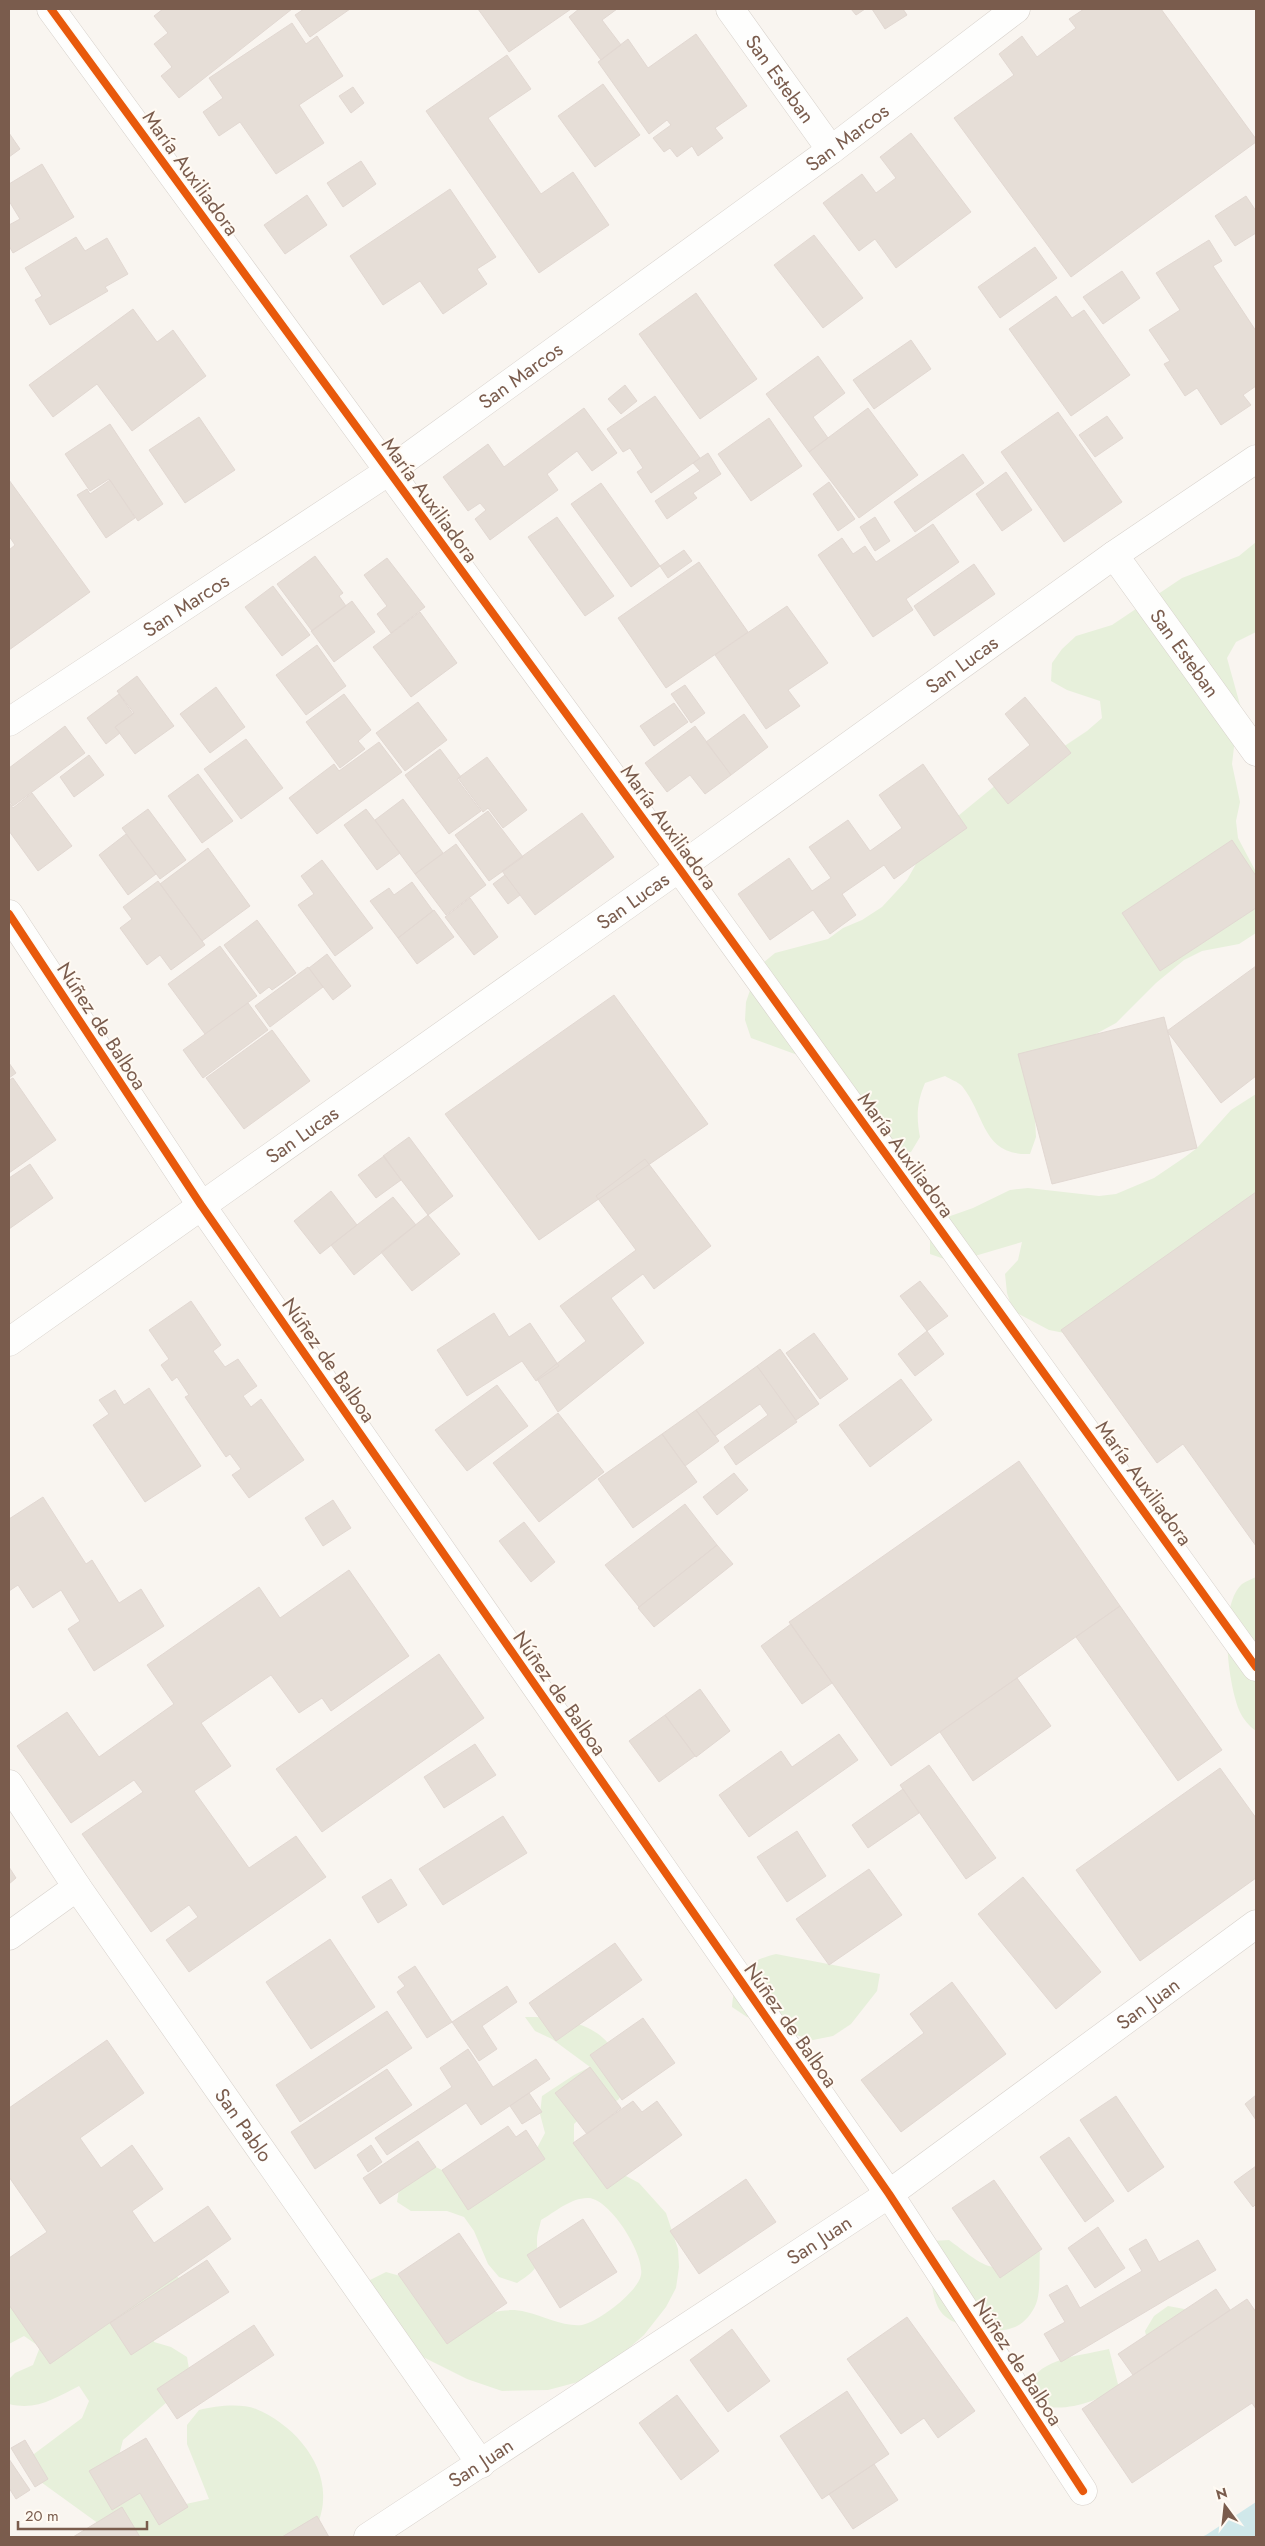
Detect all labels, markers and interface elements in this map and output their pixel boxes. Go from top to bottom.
street label: San Esteban [738,29,821,129]
street label: San Marcos [800,97,895,179]
street label: María Auxiliadora [135,105,246,242]
street label: San Marcos [473,335,569,416]
street label: María Auxiliadora [374,432,485,569]
street label: San Marcos [137,566,235,645]
street label: San Esteban [1143,603,1226,704]
street label: San Lucas [920,629,1004,701]
street label: María Auxiliadora [613,759,724,896]
street label: San Lucas [591,865,675,937]
street label: Núñez de Balboa [49,957,154,1096]
street label: María Auxiliadora [850,1087,961,1224]
street label: San Lucas [260,1099,345,1171]
street label: Núñez de Balboa [275,1292,383,1429]
street label: María Auxiliadora [1088,1415,1199,1552]
street label: Núñez de Balboa [506,1625,614,1762]
street label: Núñez de Balboa [737,1957,845,2094]
street label: San Juan [1110,1971,1186,2037]
street label: San Pablo [207,2083,279,2168]
street label: San Juan [781,2208,858,2273]
street label: Núñez de Balboa [965,2293,1070,2432]
street label: San Juan [443,2431,519,2495]
north arrow [1200,2481,1250,2531]
text: N [1214,2482,1230,2505]
scale bar [18,2498,146,2530]
text: 20 m [25,2505,59,2527]

